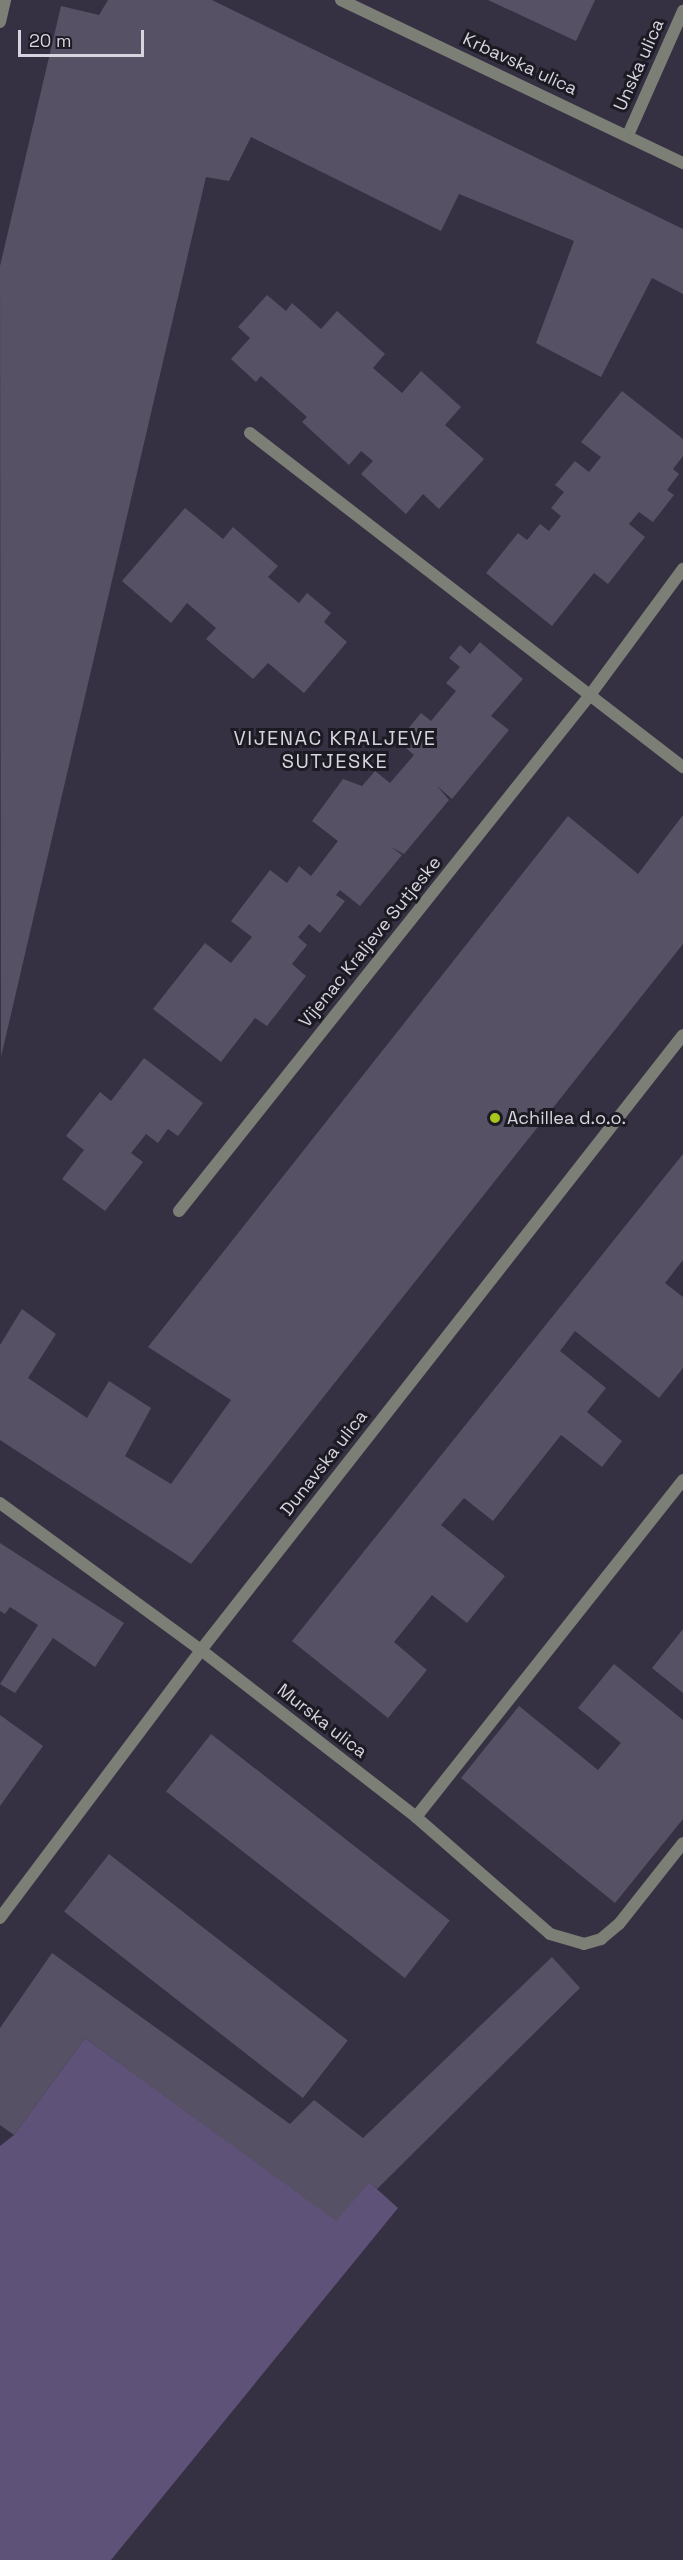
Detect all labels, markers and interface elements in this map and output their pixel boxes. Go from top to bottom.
street label: Unska ulica [609,16,669,114]
scale bar [21,18,147,56]
street label: Krbavska ulica [459,28,581,100]
text: 20 m [29,29,72,52]
district label: VIJENAC KRALJEVE SUTJESKE [233,727,437,774]
street label: Vijenac Kraljeve Sutjeske [294,852,446,1032]
place label: Achillea d.o.o. [507,1107,626,1129]
marker: Achillea d.o.o. [488,1111,502,1125]
street label: Dunavska ulica [276,1406,372,1520]
street label: Murska ulica [273,1679,371,1763]

